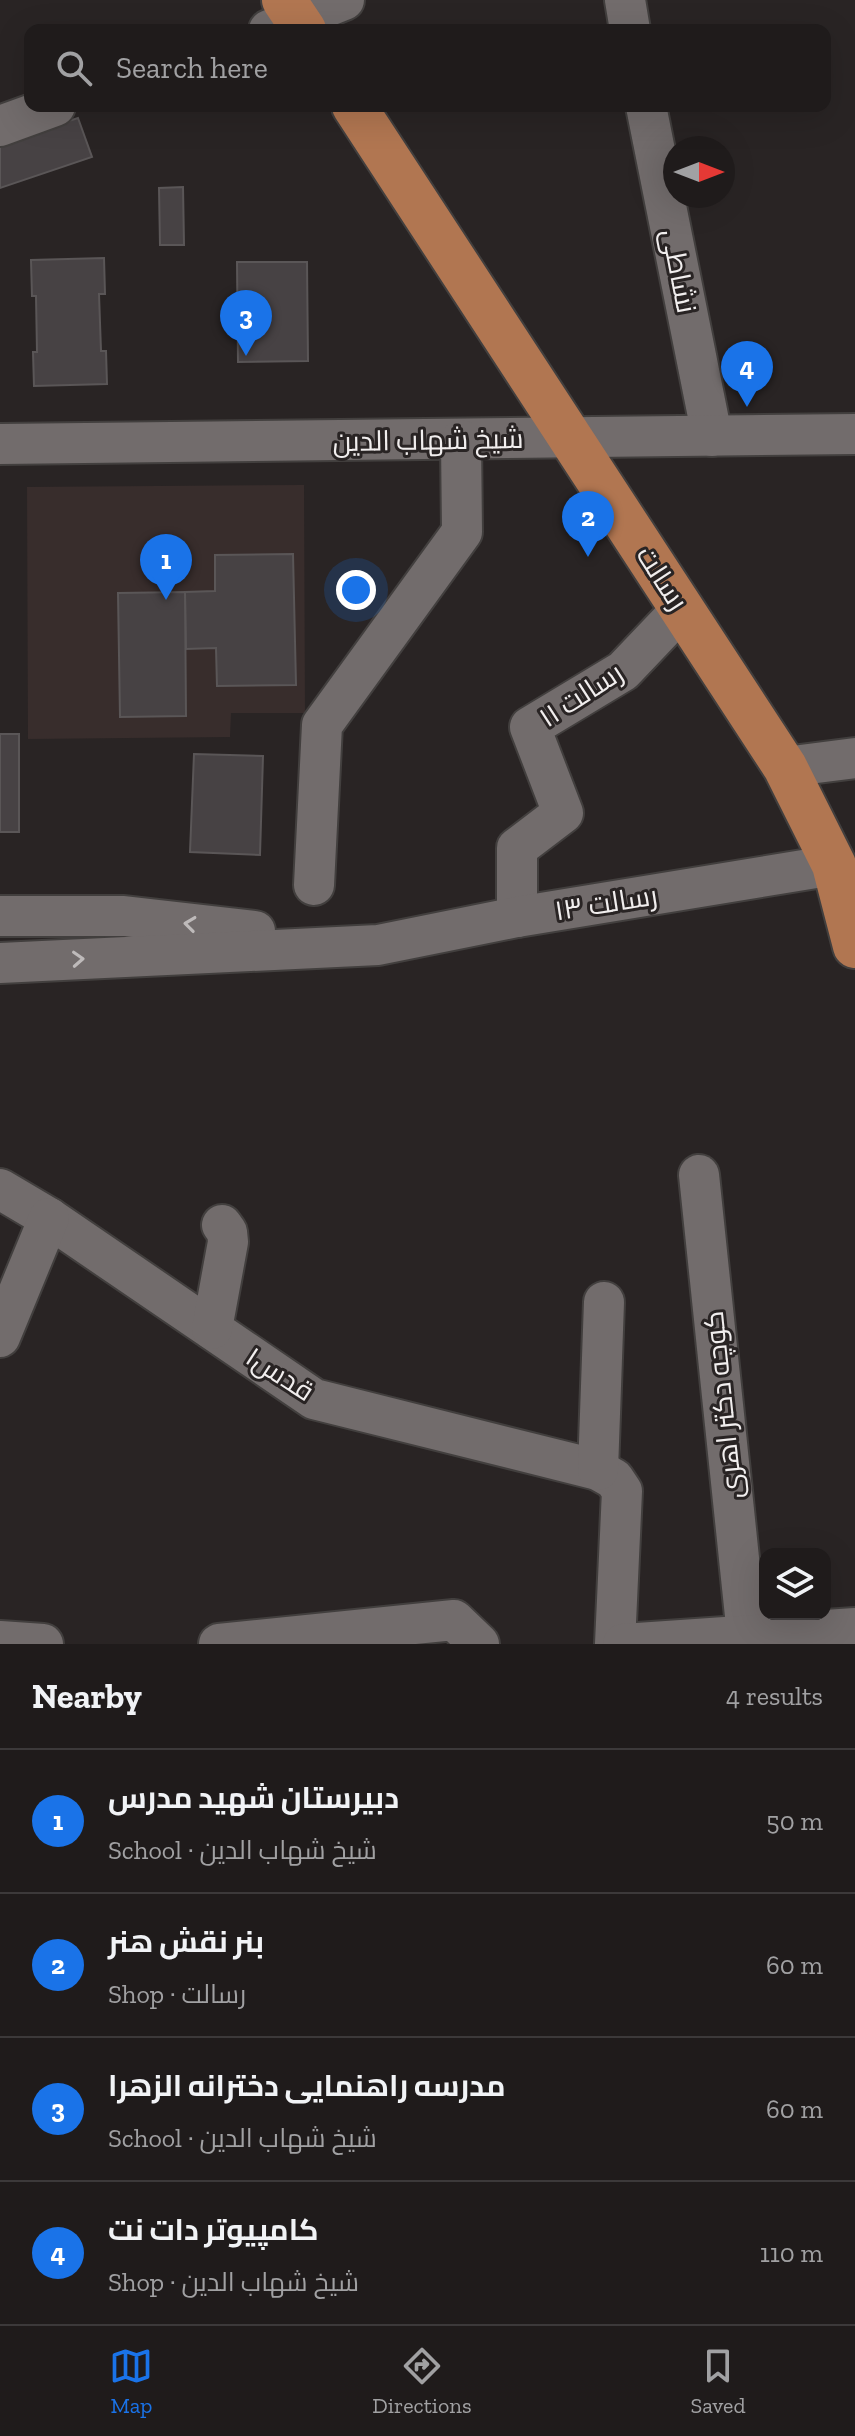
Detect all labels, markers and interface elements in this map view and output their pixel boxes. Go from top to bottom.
search box [24,24,831,112]
icon: search [52,46,96,90]
text: Search here [116,50,268,86]
north arrow [663,136,735,208]
street label: نشاطی [655,226,703,316]
pin: 3 [220,290,272,356]
pin: 4 [721,341,773,407]
street label: شیخ شهاب الدین [332,422,524,460]
pin: 2 [562,491,614,557]
pin: 1 [140,534,192,600]
street label: رسالت [629,540,695,616]
your location [336,570,376,610]
street label: رسالت ۱۱ [533,656,629,734]
street label: رسالت ۱۳ [552,879,660,927]
one-way arrow [183,916,197,933]
one-way arrow [72,951,85,968]
street label: کوچه دکتر اهری [697,1309,751,1501]
street label: قدس۱ [240,1340,320,1408]
map controls [759,1548,831,1620]
button: layers [759,1548,831,1620]
text: Nearby [32,1676,142,1717]
text: 4 results [726,1680,823,1712]
text: دبیرستان شهید مدرس [108,1780,399,1816]
text: 1 [53,1805,63,1837]
text: 50 m [766,1805,823,1837]
text: School · شیخ شهاب الدین [108,1834,377,1866]
text: بنر نقش هنر [108,1924,264,1960]
text: 2 [51,1949,65,1981]
text: 60 m [766,1949,823,1981]
text: Shop · رسالت [108,1978,246,2010]
text: مدرسه راهنمایی دخترانه الزهرا [108,2068,506,2104]
text: 3 [51,2093,65,2125]
text: 60 m [766,2093,823,2125]
text: School · شیخ شهاب الدین [108,2122,377,2154]
text: کامپیوتر دات نت [108,2212,319,2248]
text: 4 [51,2237,65,2269]
text: 110 m [760,2237,823,2269]
text: Shop · شیخ شهاب الدین [108,2266,359,2298]
tab: Map [109,2344,153,2419]
tab: Directions [372,2344,472,2419]
tab: Saved [690,2344,746,2419]

